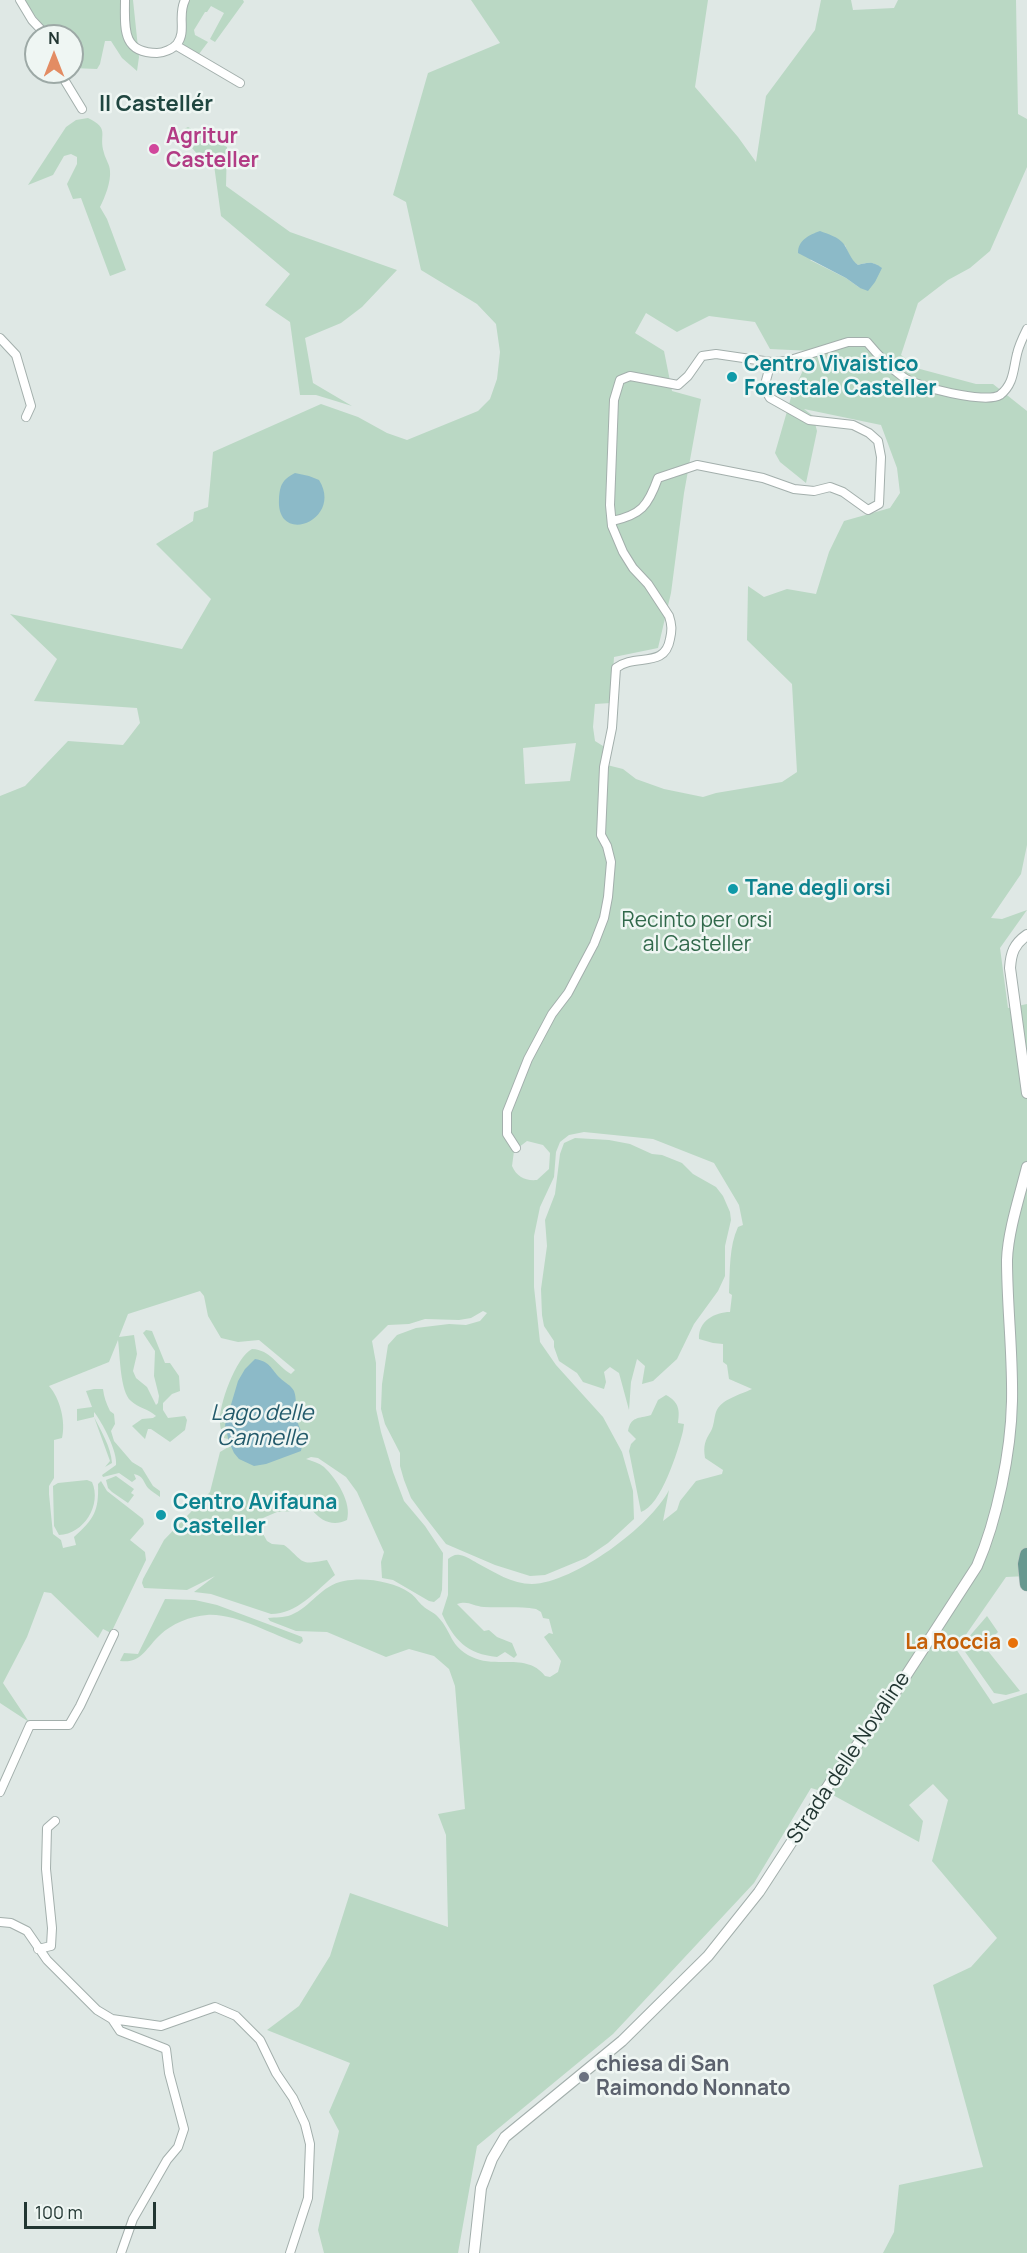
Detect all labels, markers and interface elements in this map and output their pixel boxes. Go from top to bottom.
north arrow [24,24,84,84]
text: N [48,27,60,49]
district label: Il Castellér [99,92,213,118]
place label: Agritur Casteller [166,124,259,174]
marker: Agritur Casteller [147,142,161,156]
place label: Centro Vivaistico Forestale Casteller [744,352,937,402]
marker: Centro Vivaistico Forestale Casteller [725,370,739,384]
place label: Tane degli orsi [745,876,891,902]
marker: Tane degli orsi [726,882,740,896]
park label: Recinto per orsi al Casteller [622,908,772,958]
water label: Lago delle Cannelle [211,1401,313,1452]
place label: Centro Avifauna Casteller [173,1490,337,1540]
marker: Centro Avifauna Casteller [154,1508,168,1522]
place label: La Roccia [905,1630,1001,1656]
marker: La Roccia [1006,1636,1020,1650]
street label: Strada delle Novaline [782,1667,916,1849]
place label: chiesa di San Raimondo Nonnato [596,2052,791,2102]
marker: chiesa di San Raimondo Nonnato [577,2070,591,2084]
scale bar [27,2190,159,2228]
text: 100 m [35,2200,83,2224]

